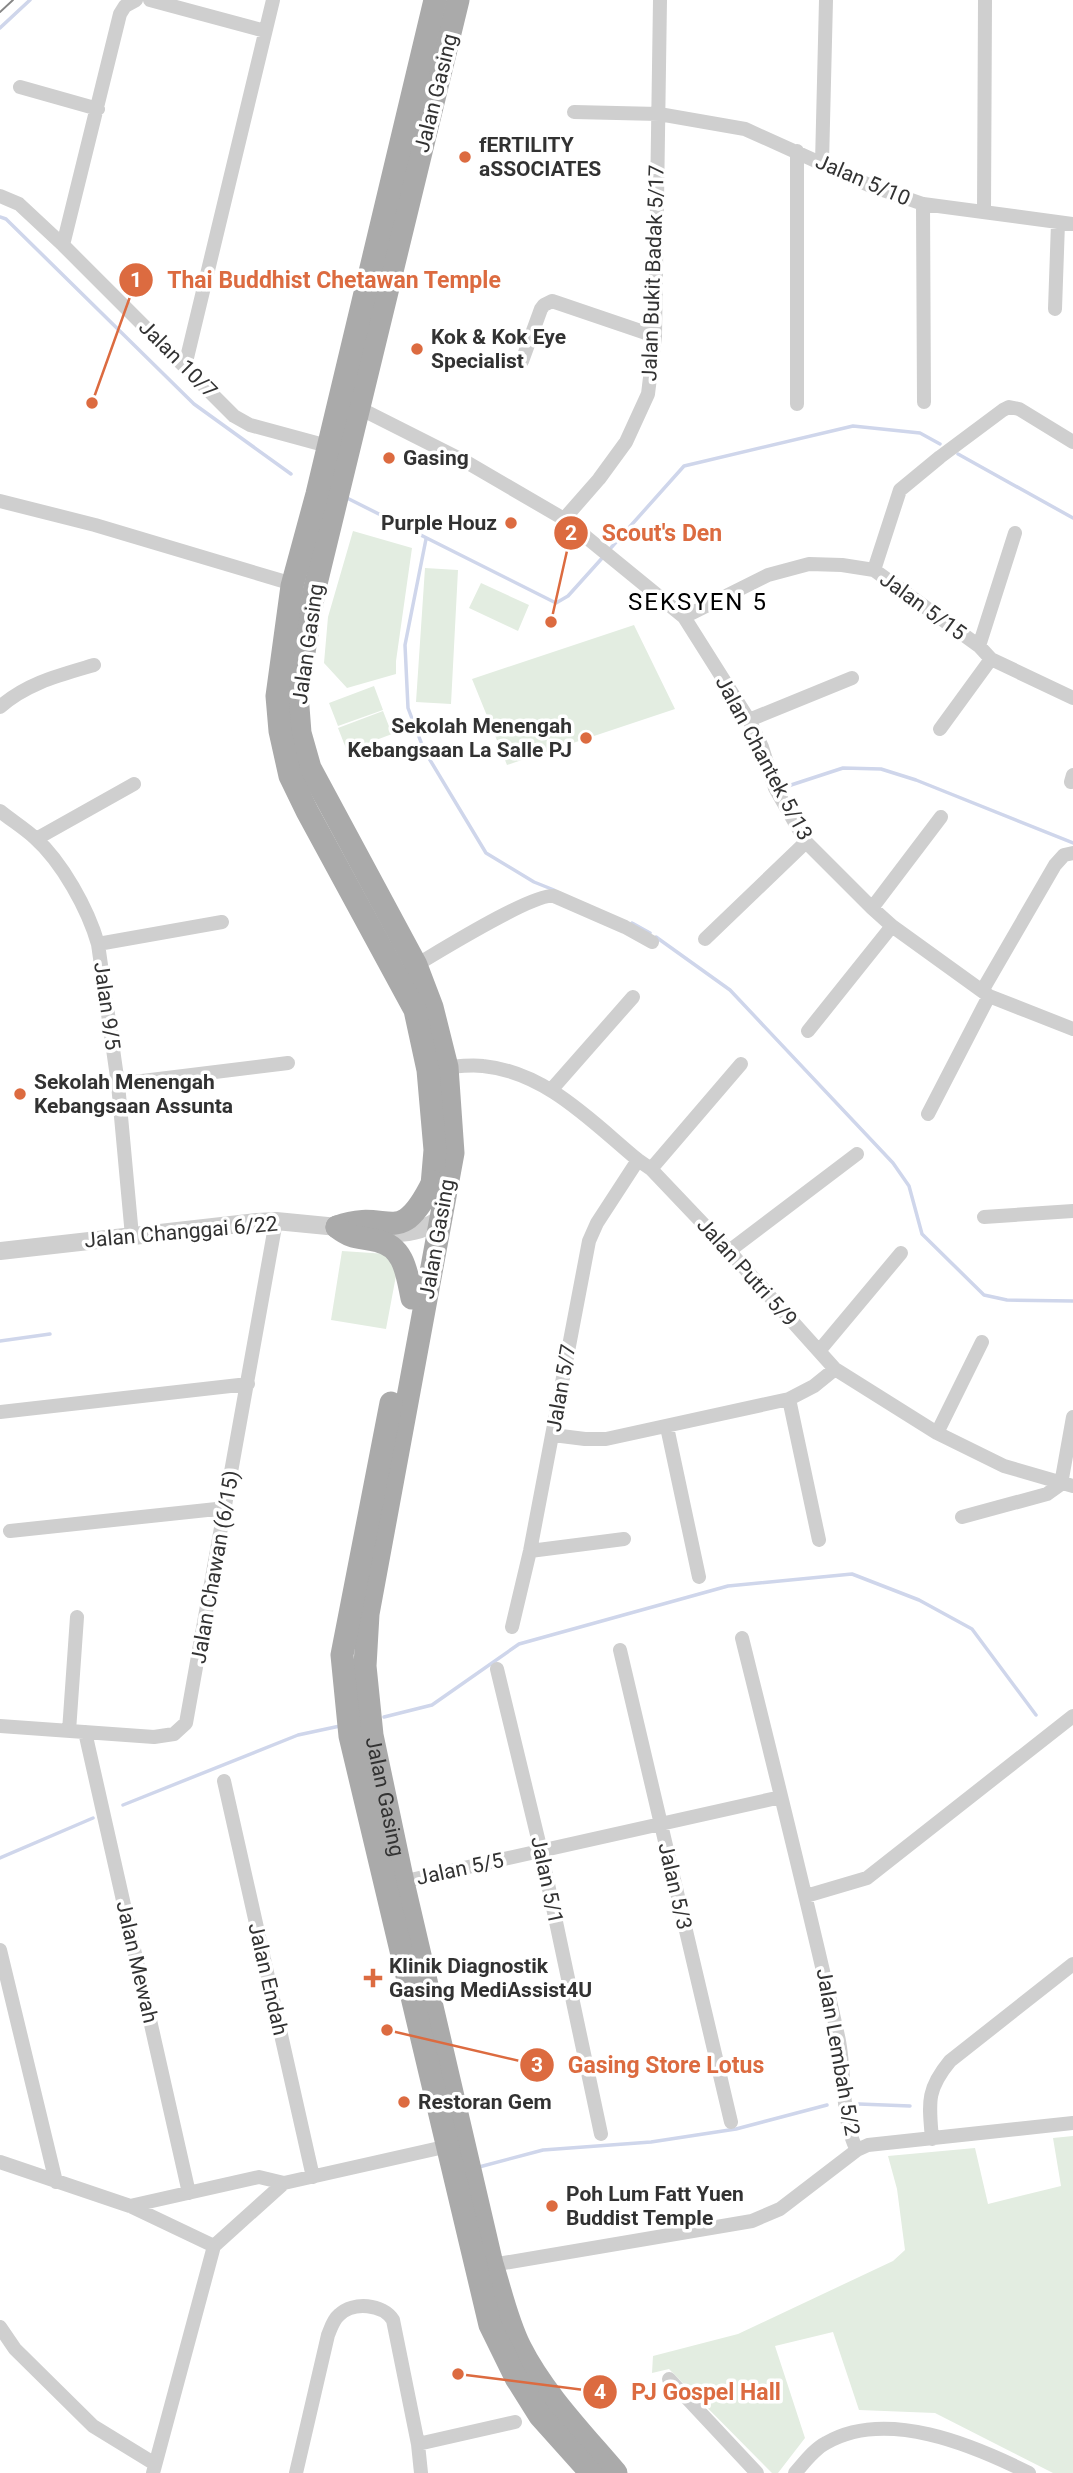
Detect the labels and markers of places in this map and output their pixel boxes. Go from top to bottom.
place label: fERTILITY aSSOCIATES [479,133,601,181]
marker: fERTILITY aSSOCIATES [457,149,473,165]
callout: Thai Buddhist Chetawan Temple [118,258,516,302]
place label: Kok & Kok Eye Specialist [431,325,566,373]
marker: Kok & Kok Eye Specialist [409,341,425,357]
place label: Gasing [403,446,469,470]
marker: Gasing [381,450,397,466]
place label: Purple Houz [381,511,497,535]
callout: Scout's Den [553,511,736,555]
marker: Purple Houz [503,515,519,531]
place label: Sekolah Menengah Kebangsaan La Salle PJ [348,714,572,762]
marker: Sekolah Menengah Kebangsaan La Salle PJ [578,730,594,746]
place label: Sekolah Menengah Kebangsaan Assunta [34,1070,233,1118]
marker: Sekolah Menengah Kebangsaan Assunta [12,1086,28,1102]
place label: Klinik Diagnostik Gasing MediAssist4U [389,1954,592,2002]
marker: Klinik Diagnostik Gasing MediAssist4U [363,1968,383,1988]
callout: Gasing Store Lotus [519,2043,779,2087]
place label: Restoran Gem [418,2090,552,2114]
marker: Restoran Gem [396,2094,412,2110]
place label: Poh Lum Fatt Yuen Buddist Temple [566,2182,744,2230]
marker: Poh Lum Fatt Yuen Buddist Temple [544,2198,560,2214]
callout: PJ Gospel Hall [583,2370,795,2414]

